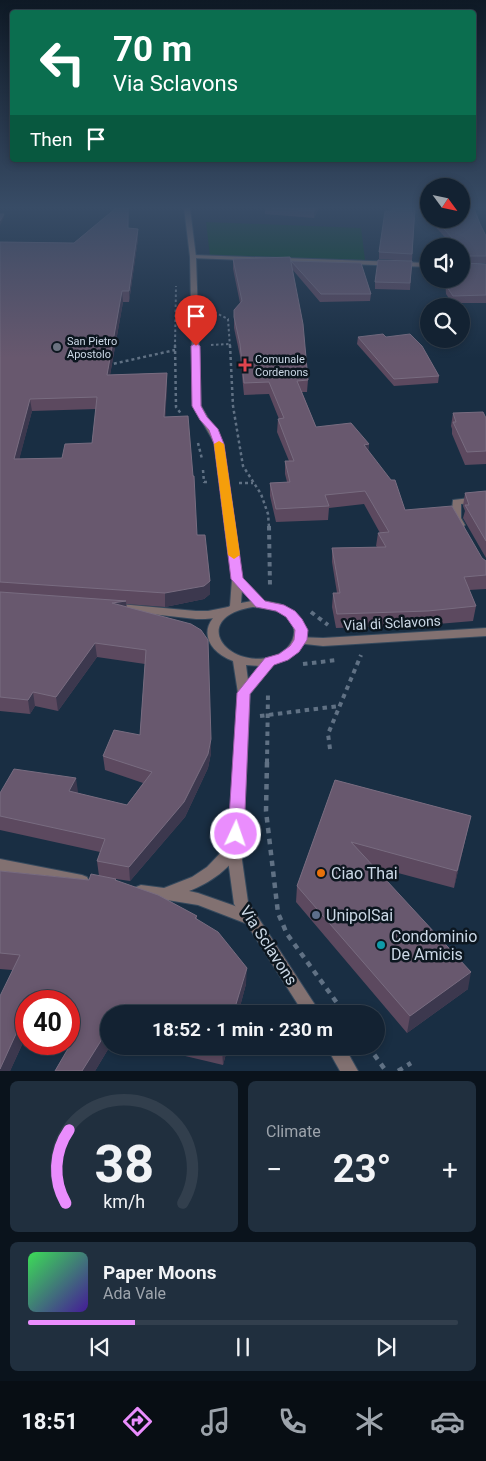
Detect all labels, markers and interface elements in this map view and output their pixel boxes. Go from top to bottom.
text: 70 m [113,29,192,70]
icon: left [30,30,95,95]
text: Via Sclavons [113,71,238,96]
icon: arrive [82,125,110,153]
text: Then [30,128,72,151]
north arrow [420,178,470,228]
map controls [420,178,470,348]
button: sound [420,238,470,288]
pin [175,295,217,346]
button: search [420,298,470,348]
icon: arrive [182,302,210,330]
place label: San Pietro Apostolo [67,335,117,361]
marker: San Pietro Apostolo [51,341,63,353]
place label: Comunale Cordenons [255,353,309,379]
marker: Comunale Cordenons [239,359,251,371]
street label: Vial di Sclavons [343,612,441,634]
position arrow [209,807,261,859]
place label: Ciao Thai [331,864,398,883]
marker: Ciao Thai [315,867,327,879]
street label: Via Sclavons [236,902,301,989]
place label: UnipolSai [326,906,393,925]
marker: UnipolSai [310,909,322,921]
place label: Condominio De Amicis [391,927,477,964]
marker: Condominio De Amicis [375,939,387,951]
speed limit sign: 40 [15,990,80,1055]
text: 18:52 · 1 min · 230 m [152,1018,333,1041]
text: Climate [266,1122,321,1141]
text: 38 [94,1134,154,1195]
text: 23° [333,1147,391,1191]
text: − [266,1153,282,1186]
text: + [442,1153,458,1186]
text: km/h [103,1191,145,1212]
text: Paper Moons [103,1261,216,1284]
text: Ada Vale [103,1284,166,1303]
icon: previous [86,1333,114,1361]
icon: pause [229,1333,257,1361]
icon: next [372,1333,400,1361]
icon: directions [120,1404,155,1439]
icon: music [198,1404,233,1439]
icon: phone [275,1404,310,1439]
icon: climate [352,1404,387,1439]
icon: car [430,1404,465,1439]
text: 18:51 [21,1409,78,1434]

